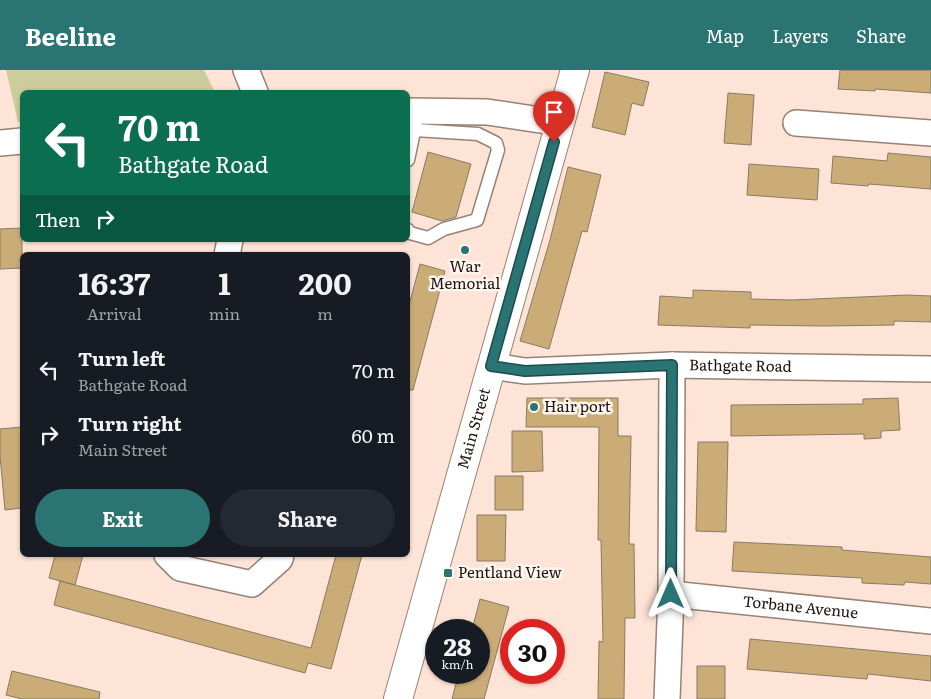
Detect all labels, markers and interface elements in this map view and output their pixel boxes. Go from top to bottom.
text: Beeline [25,18,116,53]
text: Map [706,22,744,49]
text: Layers [772,22,828,49]
text: Share [856,22,906,49]
pin [533,91,575,142]
icon: arrive [540,98,568,126]
text: 70 m [118,100,200,152]
icon: left [35,110,100,175]
text: Bathgate Road [118,147,268,180]
text: Then [35,205,81,233]
icon: right [91,205,119,233]
marker: War Memorial [459,244,471,256]
place label: War Memorial [430,254,500,294]
text: 16:37 [78,260,150,304]
text: 1 [218,260,231,304]
text: 200 [299,260,352,304]
text: Arrival [87,301,142,325]
text: min [209,301,240,325]
text: m [317,301,333,325]
text: Turn left [78,344,165,372]
street label: Bathgate Road [689,352,792,377]
icon: left [35,356,63,384]
text: 70 m [352,356,395,384]
text: Bathgate Road [78,372,187,396]
street label: Main Street [450,385,495,472]
place label: Hair port [544,394,611,417]
marker: Hair port [528,401,540,413]
text: Turn right [78,409,182,437]
icon: right [35,421,63,449]
text: 60 m [352,421,395,449]
text: Main Street [78,437,167,461]
button: Exit [35,489,210,547]
button: Share [220,489,395,547]
place label: Pentland View [458,560,562,583]
marker: Pentland View [442,567,454,579]
position arrow [644,567,696,619]
street label: Torbane Avenue [742,589,859,623]
speed limit sign: 30 [500,619,565,684]
text: 28 [443,627,472,664]
text: km/h [442,655,473,673]

